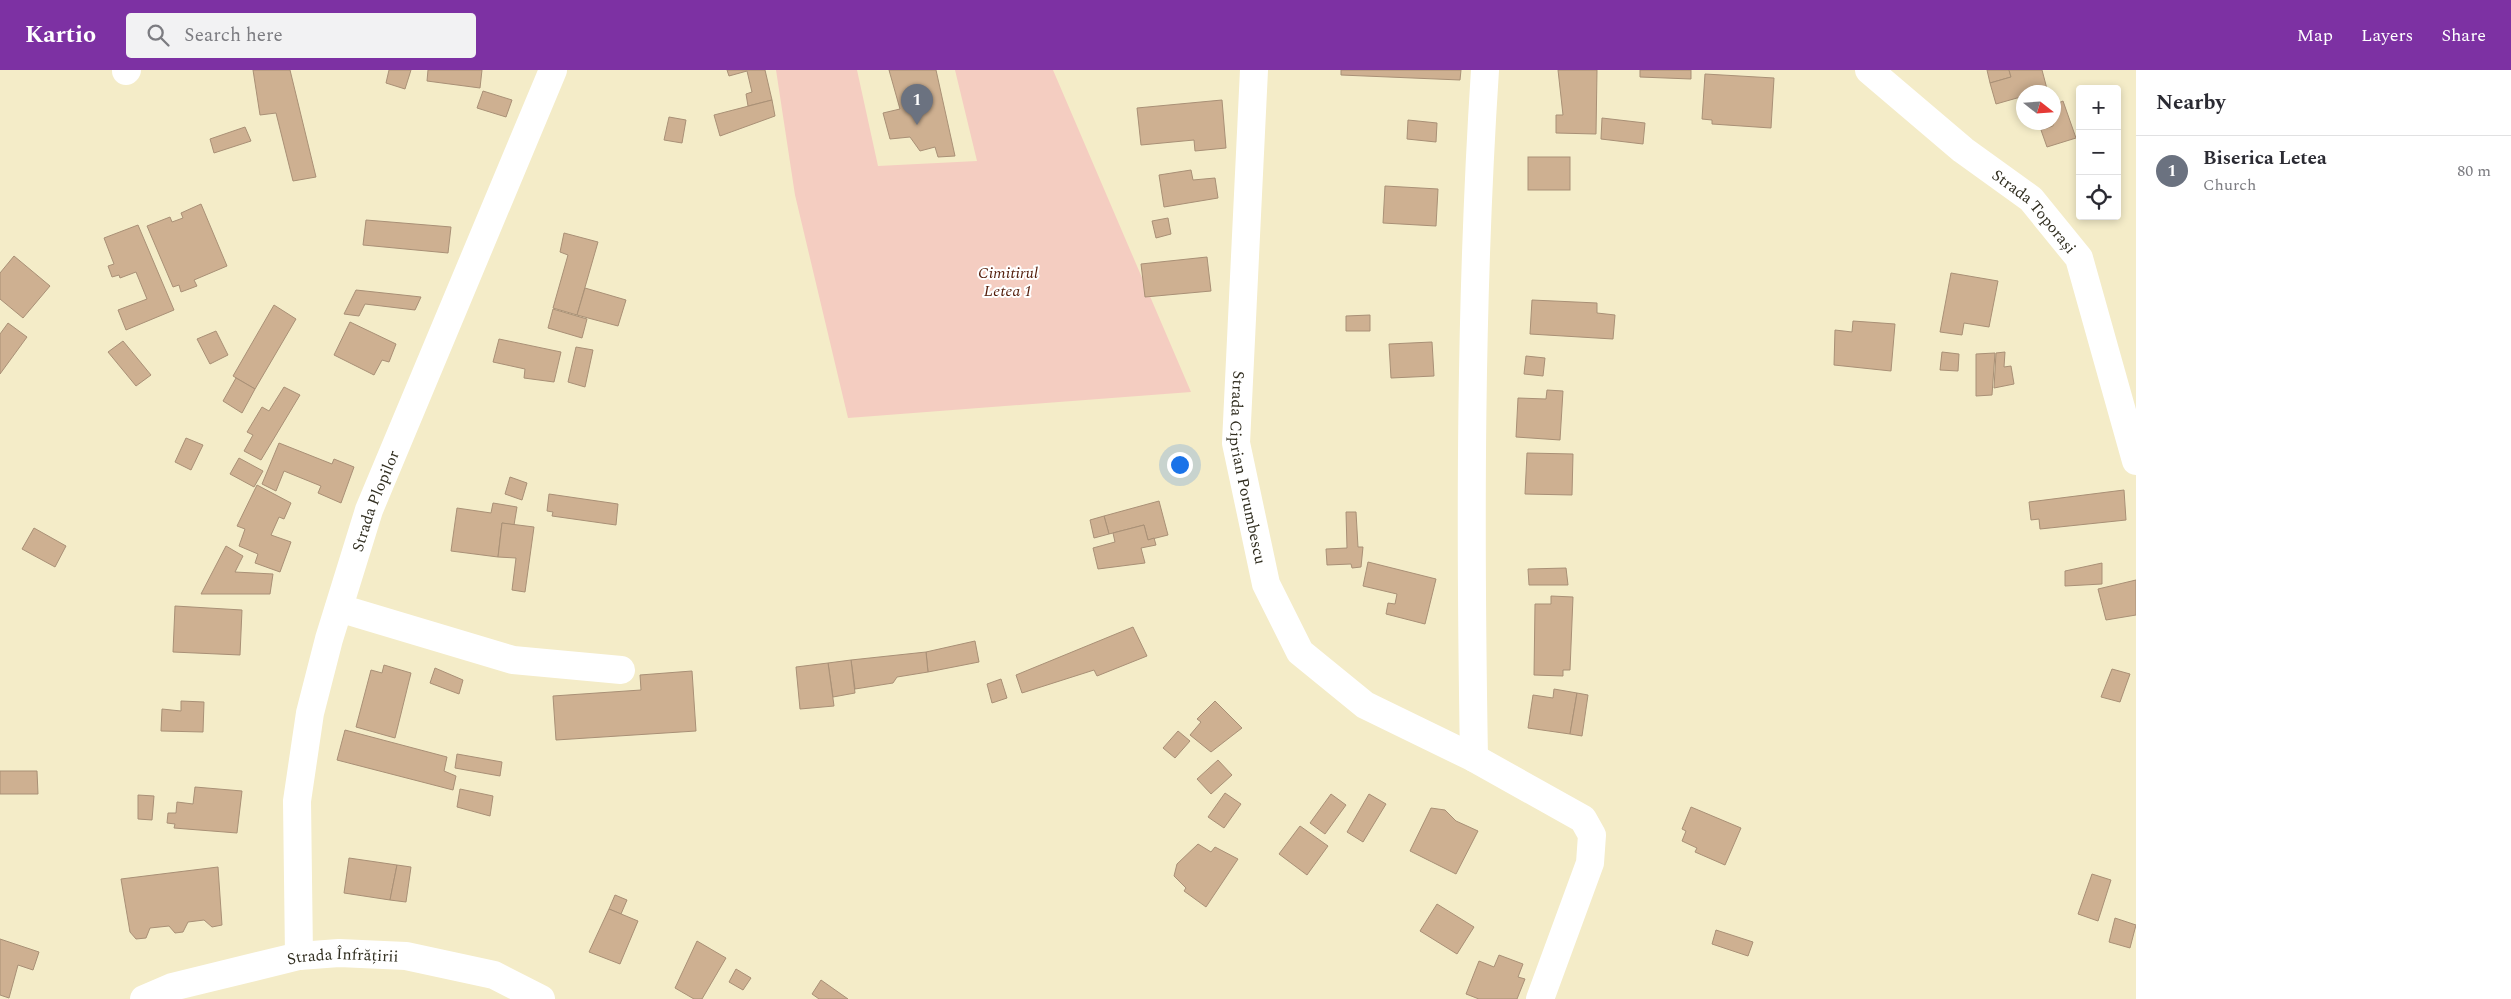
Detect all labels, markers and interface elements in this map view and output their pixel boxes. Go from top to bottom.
search box [126,13,476,58]
text: Kartio [25,17,96,53]
icon: search [144,21,172,49]
text: Search here [184,21,283,50]
text: Map [2297,22,2333,49]
text: Layers [2361,22,2413,49]
text: Share [2441,22,2486,49]
pin: 1 [901,84,933,125]
north arrow [2016,85,2061,130]
map controls [2076,85,2121,220]
button: + [2076,85,2121,130]
text: Nearby [2156,87,2226,119]
button: − [2076,130,2121,175]
text: Biserica Letea [2203,144,2327,173]
text: 1 [2168,159,2176,183]
text: 80 m [2457,159,2491,183]
street label: Strada Toporași [1987,164,2082,259]
text: Church [2203,173,2256,197]
button: locate [2076,175,2121,220]
park label: Cimitirul Letea 1 [978,261,1038,303]
street label: Strada Ciprian Porumbescu [1223,370,1272,566]
street label: Strada Plopilor [346,447,406,555]
your location [1167,452,1193,478]
street label: Strada Înfrățirii [285,942,399,972]

